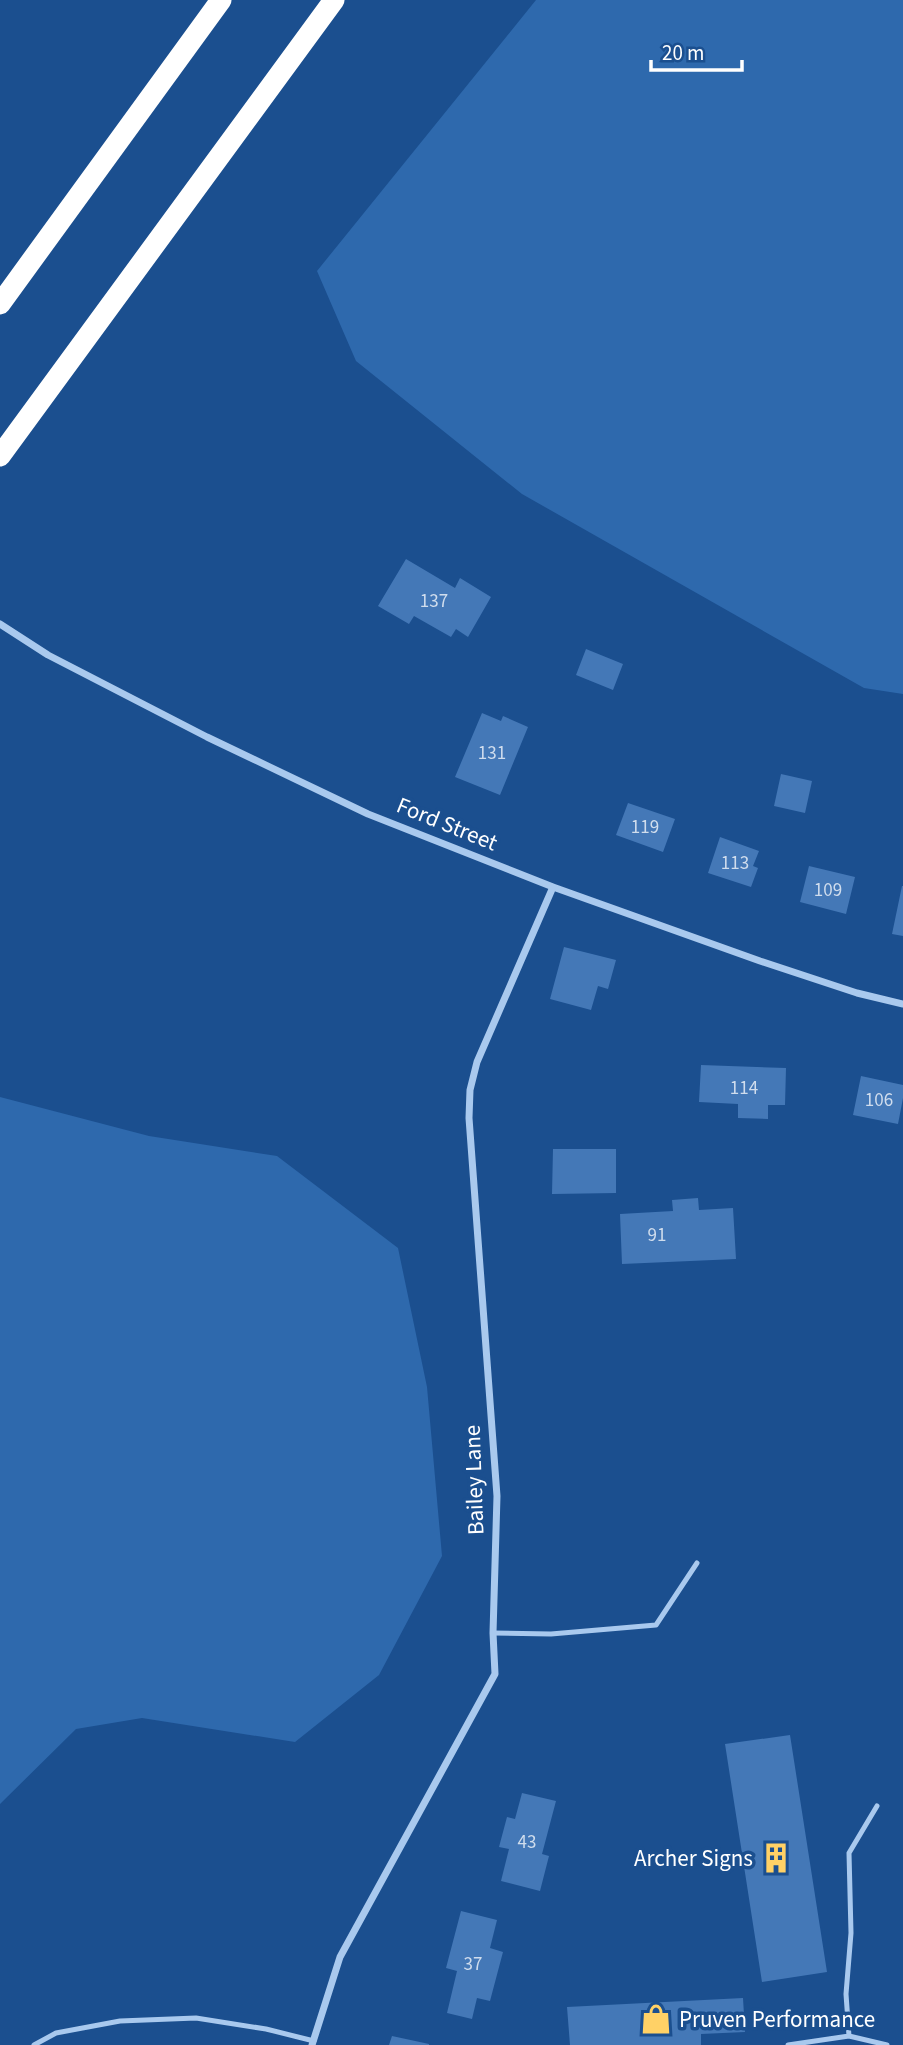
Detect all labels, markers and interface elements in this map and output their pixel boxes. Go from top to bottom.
scale bar [651,28,742,72]
text: 20 m [662,38,704,68]
house number: 137 [420,588,448,615]
house number: 131 [478,740,506,767]
street label: Ford Street [392,789,503,859]
house number: 119 [631,814,659,841]
house number: 113 [721,850,749,877]
house number: 109 [814,877,842,904]
house number: 114 [730,1075,758,1102]
house number: 106 [865,1087,893,1114]
house number: 91 [648,1222,666,1249]
street label: Bailey Lane [456,1424,492,1536]
house number: 43 [518,1829,536,1856]
building icon: Archer Signs [759,1841,793,1875]
place label: Archer Signs [634,1842,753,1875]
house number: 37 [464,1951,482,1978]
shop icon: Pruven Performance [639,2002,673,2036]
place label: Pruven Performance [679,2003,875,2036]

